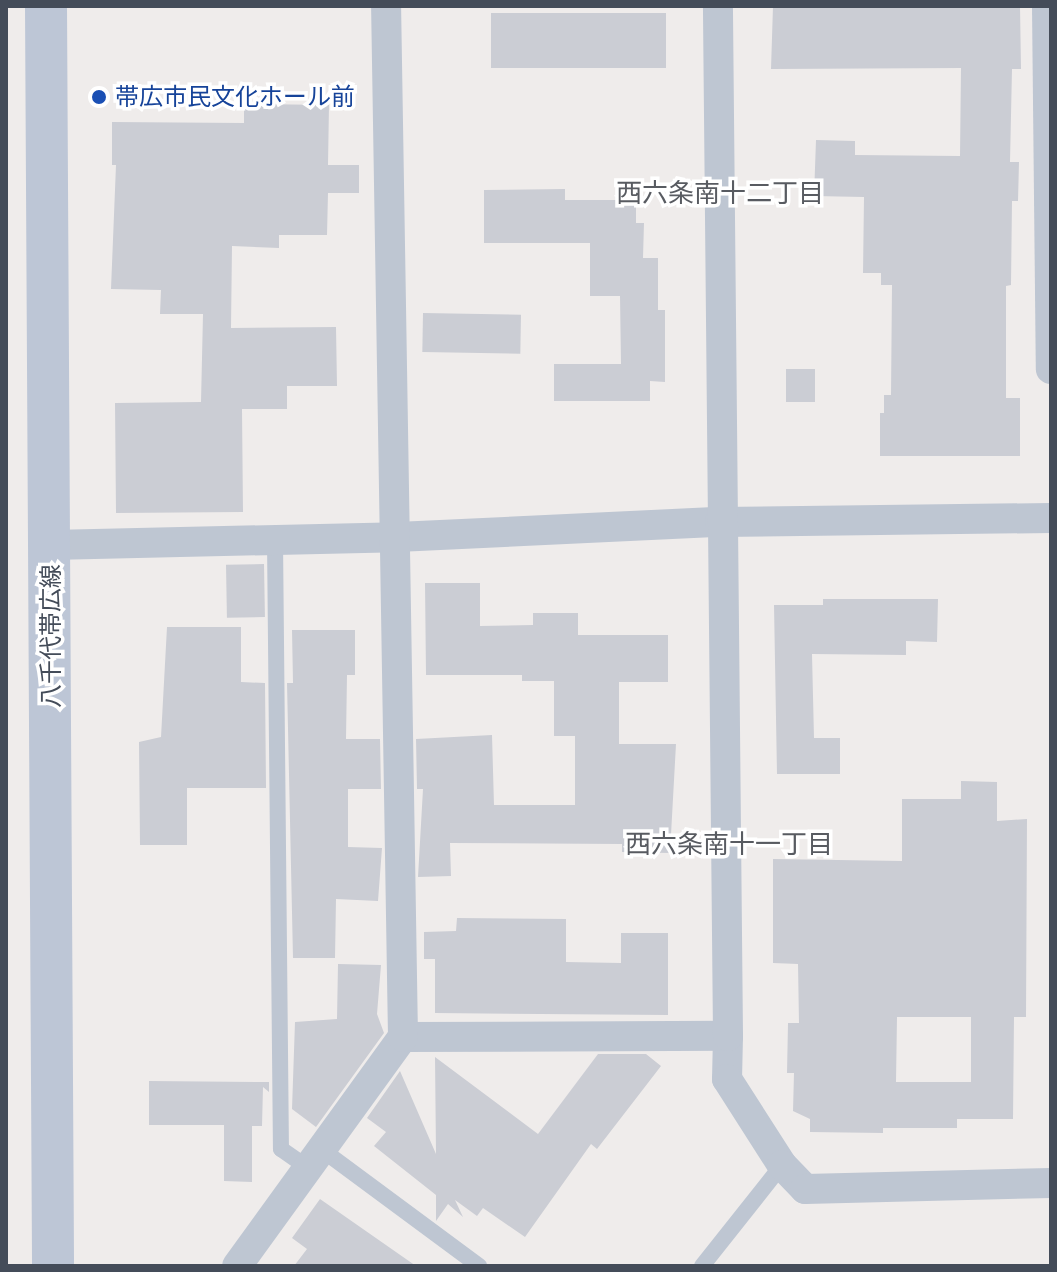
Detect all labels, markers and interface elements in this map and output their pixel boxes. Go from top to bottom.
place label: 帯広市民文化ホール前 [115,83,355,111]
marker: 帯広市民文化ホール前 [90,88,108,106]
district label: 西六条南十二丁目 [616,177,824,209]
street label: 八千代帯広線 [37,564,65,708]
district label: 西六条南十一丁目 [625,828,833,860]

